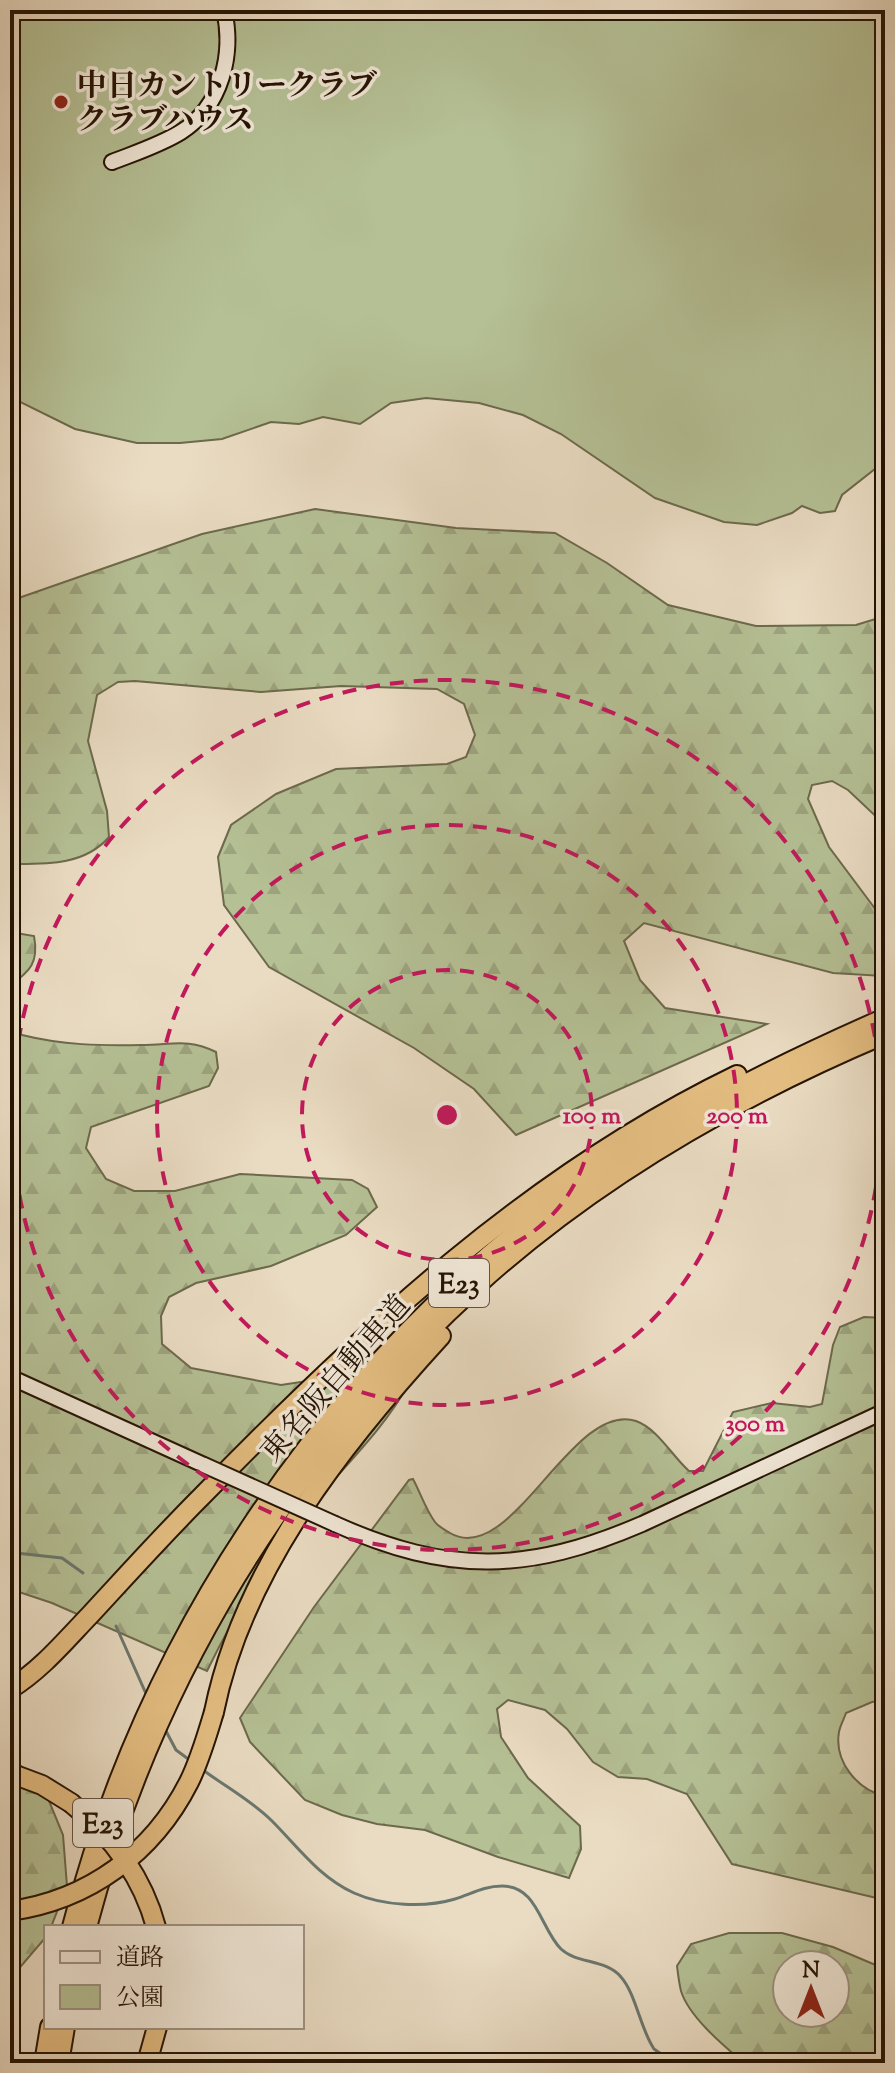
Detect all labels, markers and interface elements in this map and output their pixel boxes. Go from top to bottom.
place label: 中日カントリークラブ クラブハウス [77,66,377,143]
marker: 中日カントリークラブ クラブハウス [52,93,70,111]
text: 100 m [563,1100,621,1134]
text: 200 m [706,1100,768,1134]
centre of rings [433,1101,461,1129]
road number: E23 [429,1259,489,1307]
street label: 東名阪自動車道 [252,1286,422,1473]
text: 300 m [725,1408,785,1442]
road number: E23 [73,1799,133,1847]
legend [44,1925,304,2029]
text: 道路 [116,1942,164,1976]
north arrow [771,1949,851,2029]
text: N [802,1956,820,1988]
text: 公園 [116,1982,164,2016]

